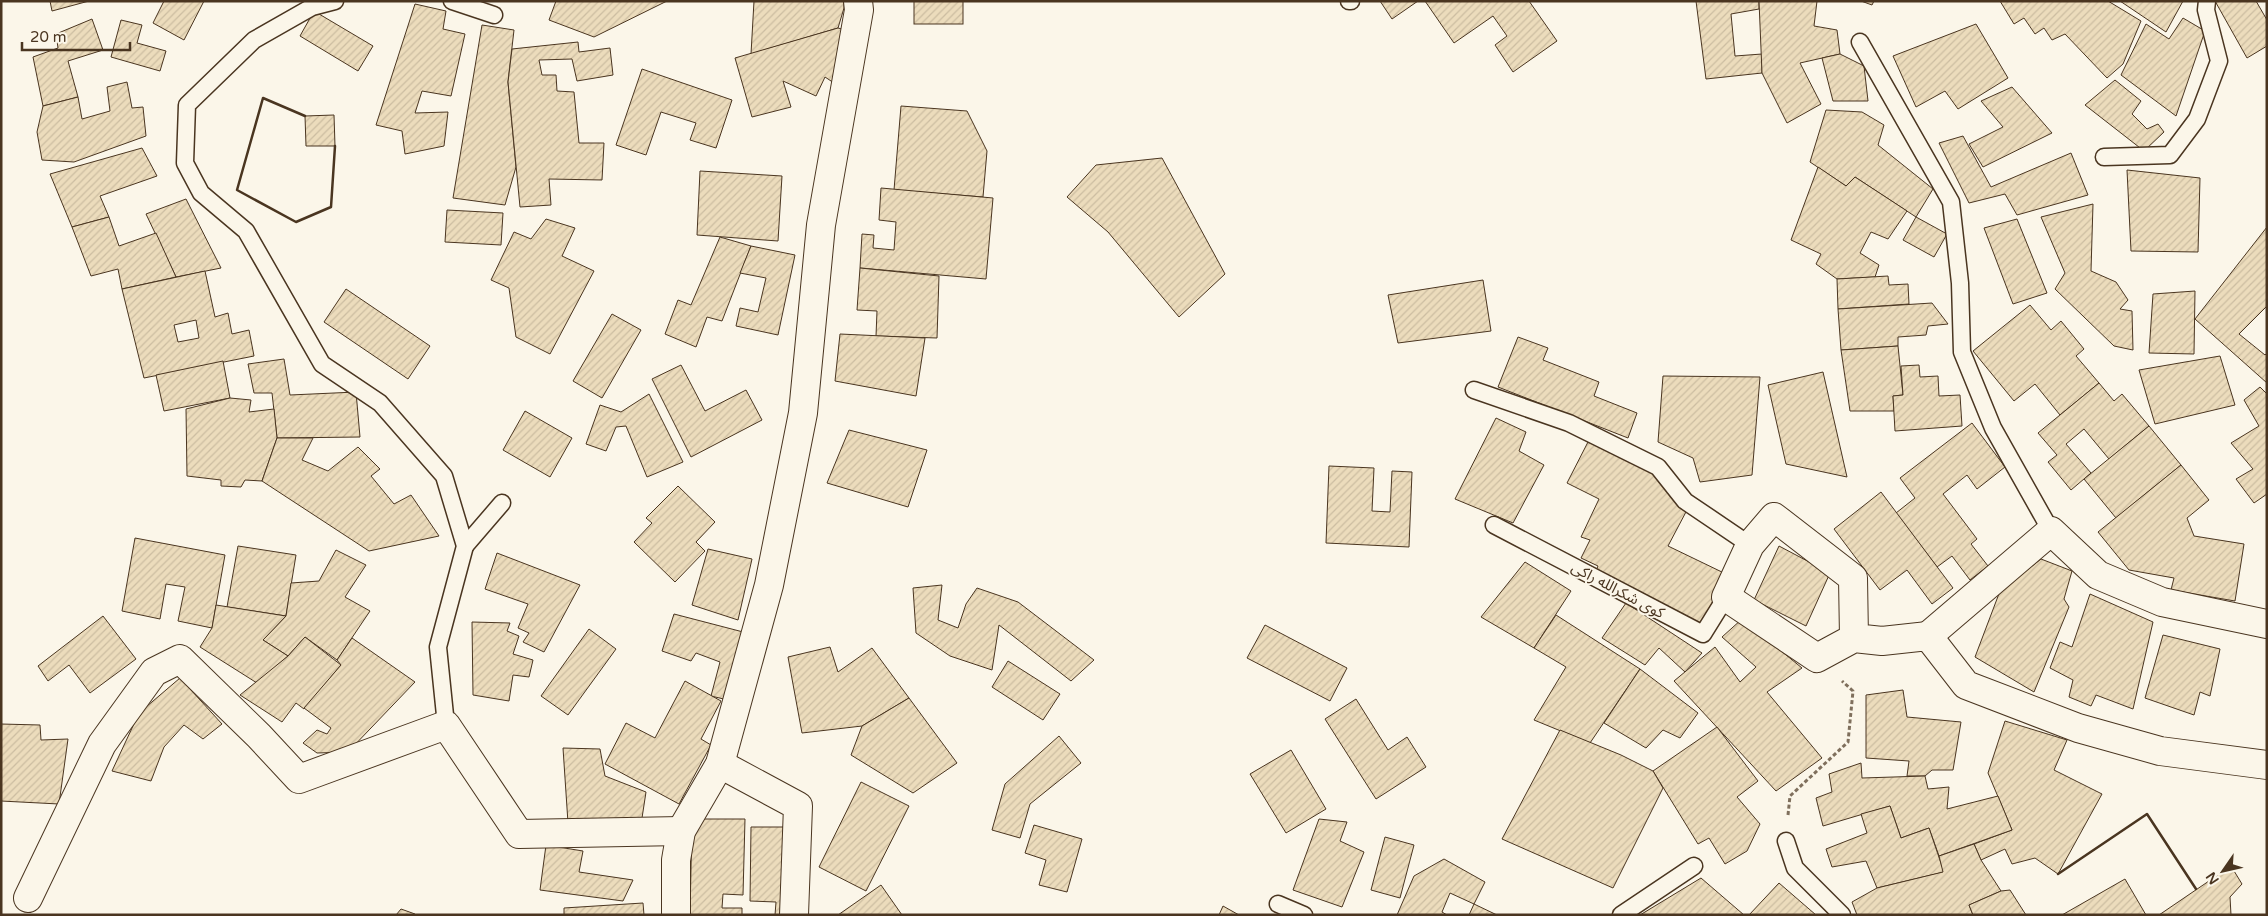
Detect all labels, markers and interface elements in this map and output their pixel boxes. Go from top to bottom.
scale bar [22,20,130,52]
text: 20 m [30,28,67,46]
street label: کوی شکرالله راکی [1568,558,1668,622]
north arrow [2198,846,2248,896]
text: N [2202,869,2223,887]

